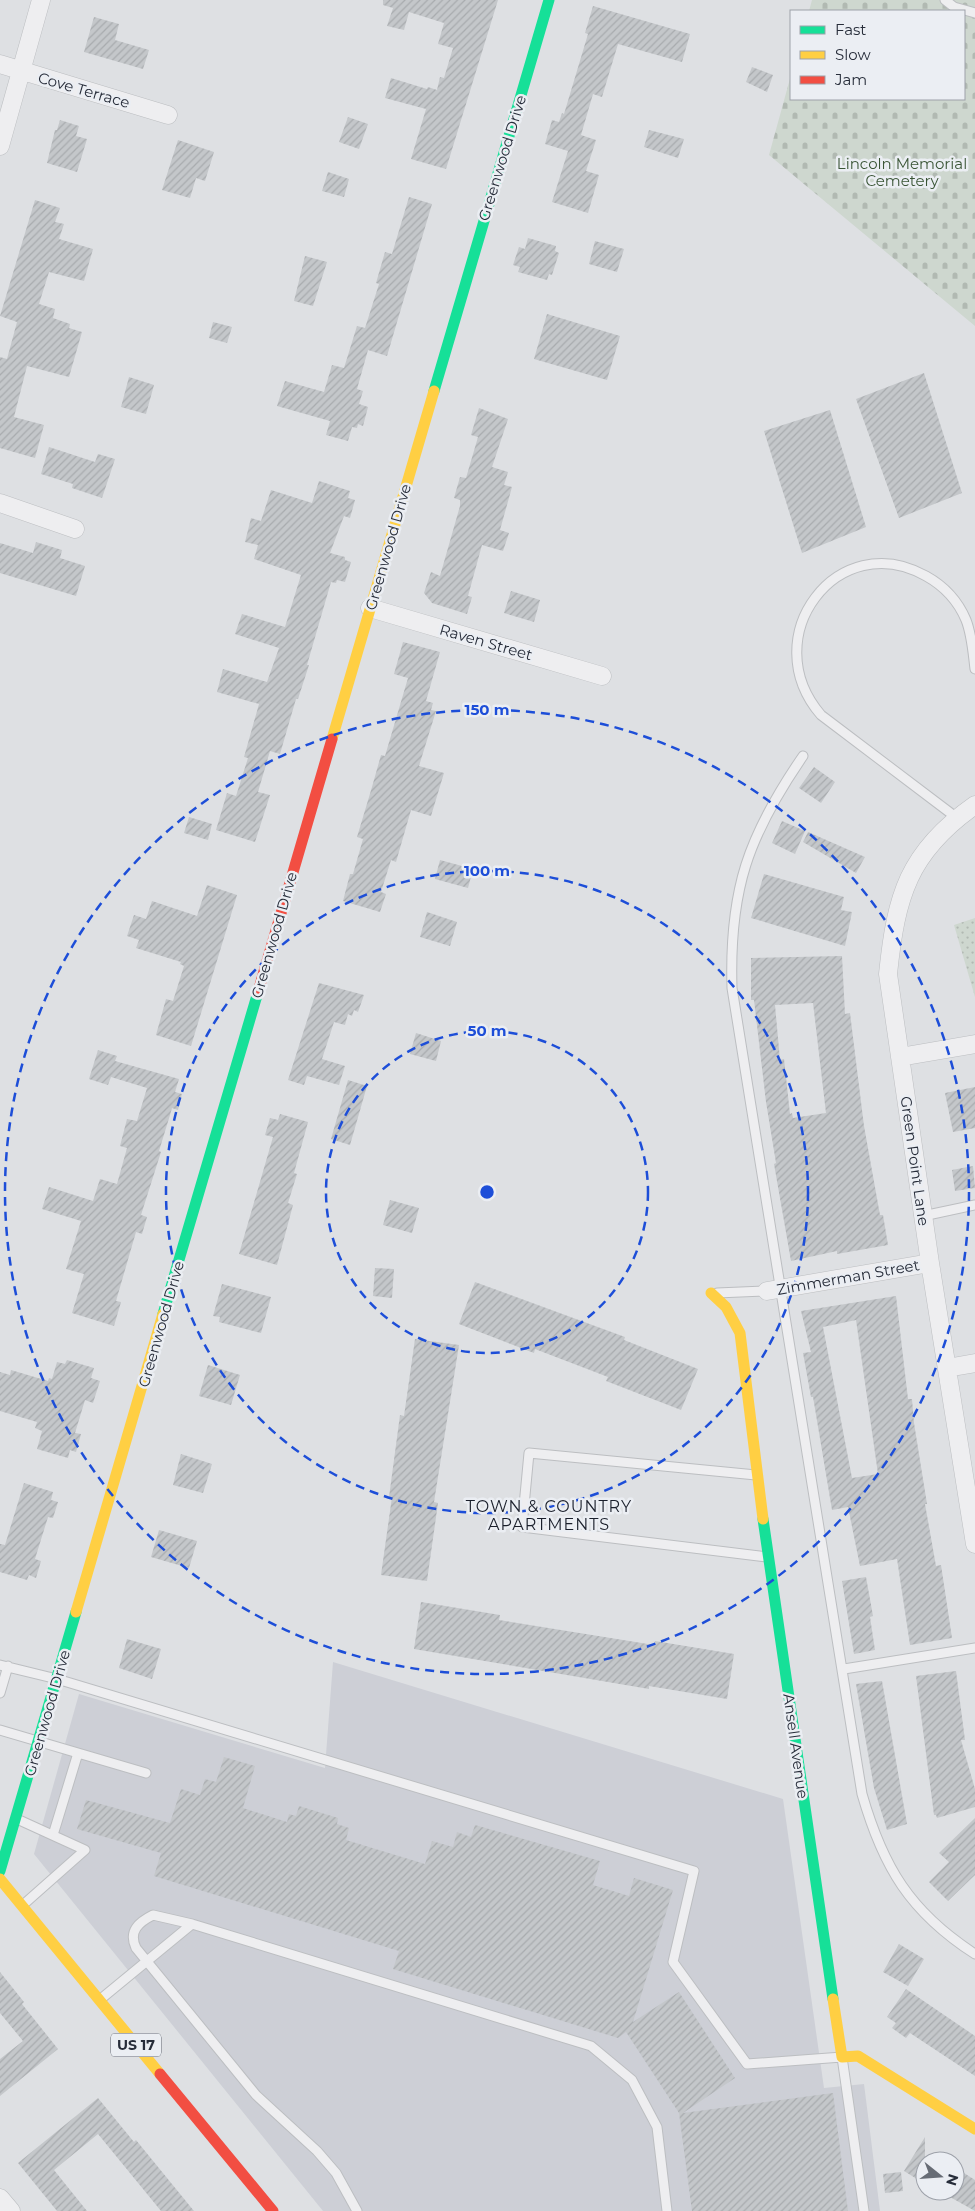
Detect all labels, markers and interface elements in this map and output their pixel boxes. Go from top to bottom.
legend [790,10,965,100]
text: Fast [835,20,866,39]
text: Slow [835,45,871,64]
street label: Cove Terrace [36,68,132,112]
text: Jam [834,70,867,89]
street label: Greenwood Drive [474,93,530,223]
park label: Lincoln Memorial Cemetery [837,154,967,190]
street label: Greenwood Drive [361,482,415,612]
street label: Raven Street [437,620,535,664]
text: 150 m [465,700,509,719]
text: 100 m [464,861,510,880]
street label: Greenwood Drive [247,870,301,1000]
text: 50 m [467,1021,507,1040]
street label: Green Point Lane [896,1095,934,1227]
centre of rings [478,1183,496,1201]
street label: Zimmerman Street [775,1255,921,1299]
street label: Greenwood Drive [134,1259,188,1389]
district label: TOWN & COUNTRY APARTMENTS [466,1497,632,1534]
street label: Greenwood Drive [20,1648,74,1778]
street label: Ansell Avenue [779,1692,813,1800]
road number: US 17 [111,2034,161,2056]
north arrow [915,2151,965,2201]
text: N [942,2172,963,2188]

